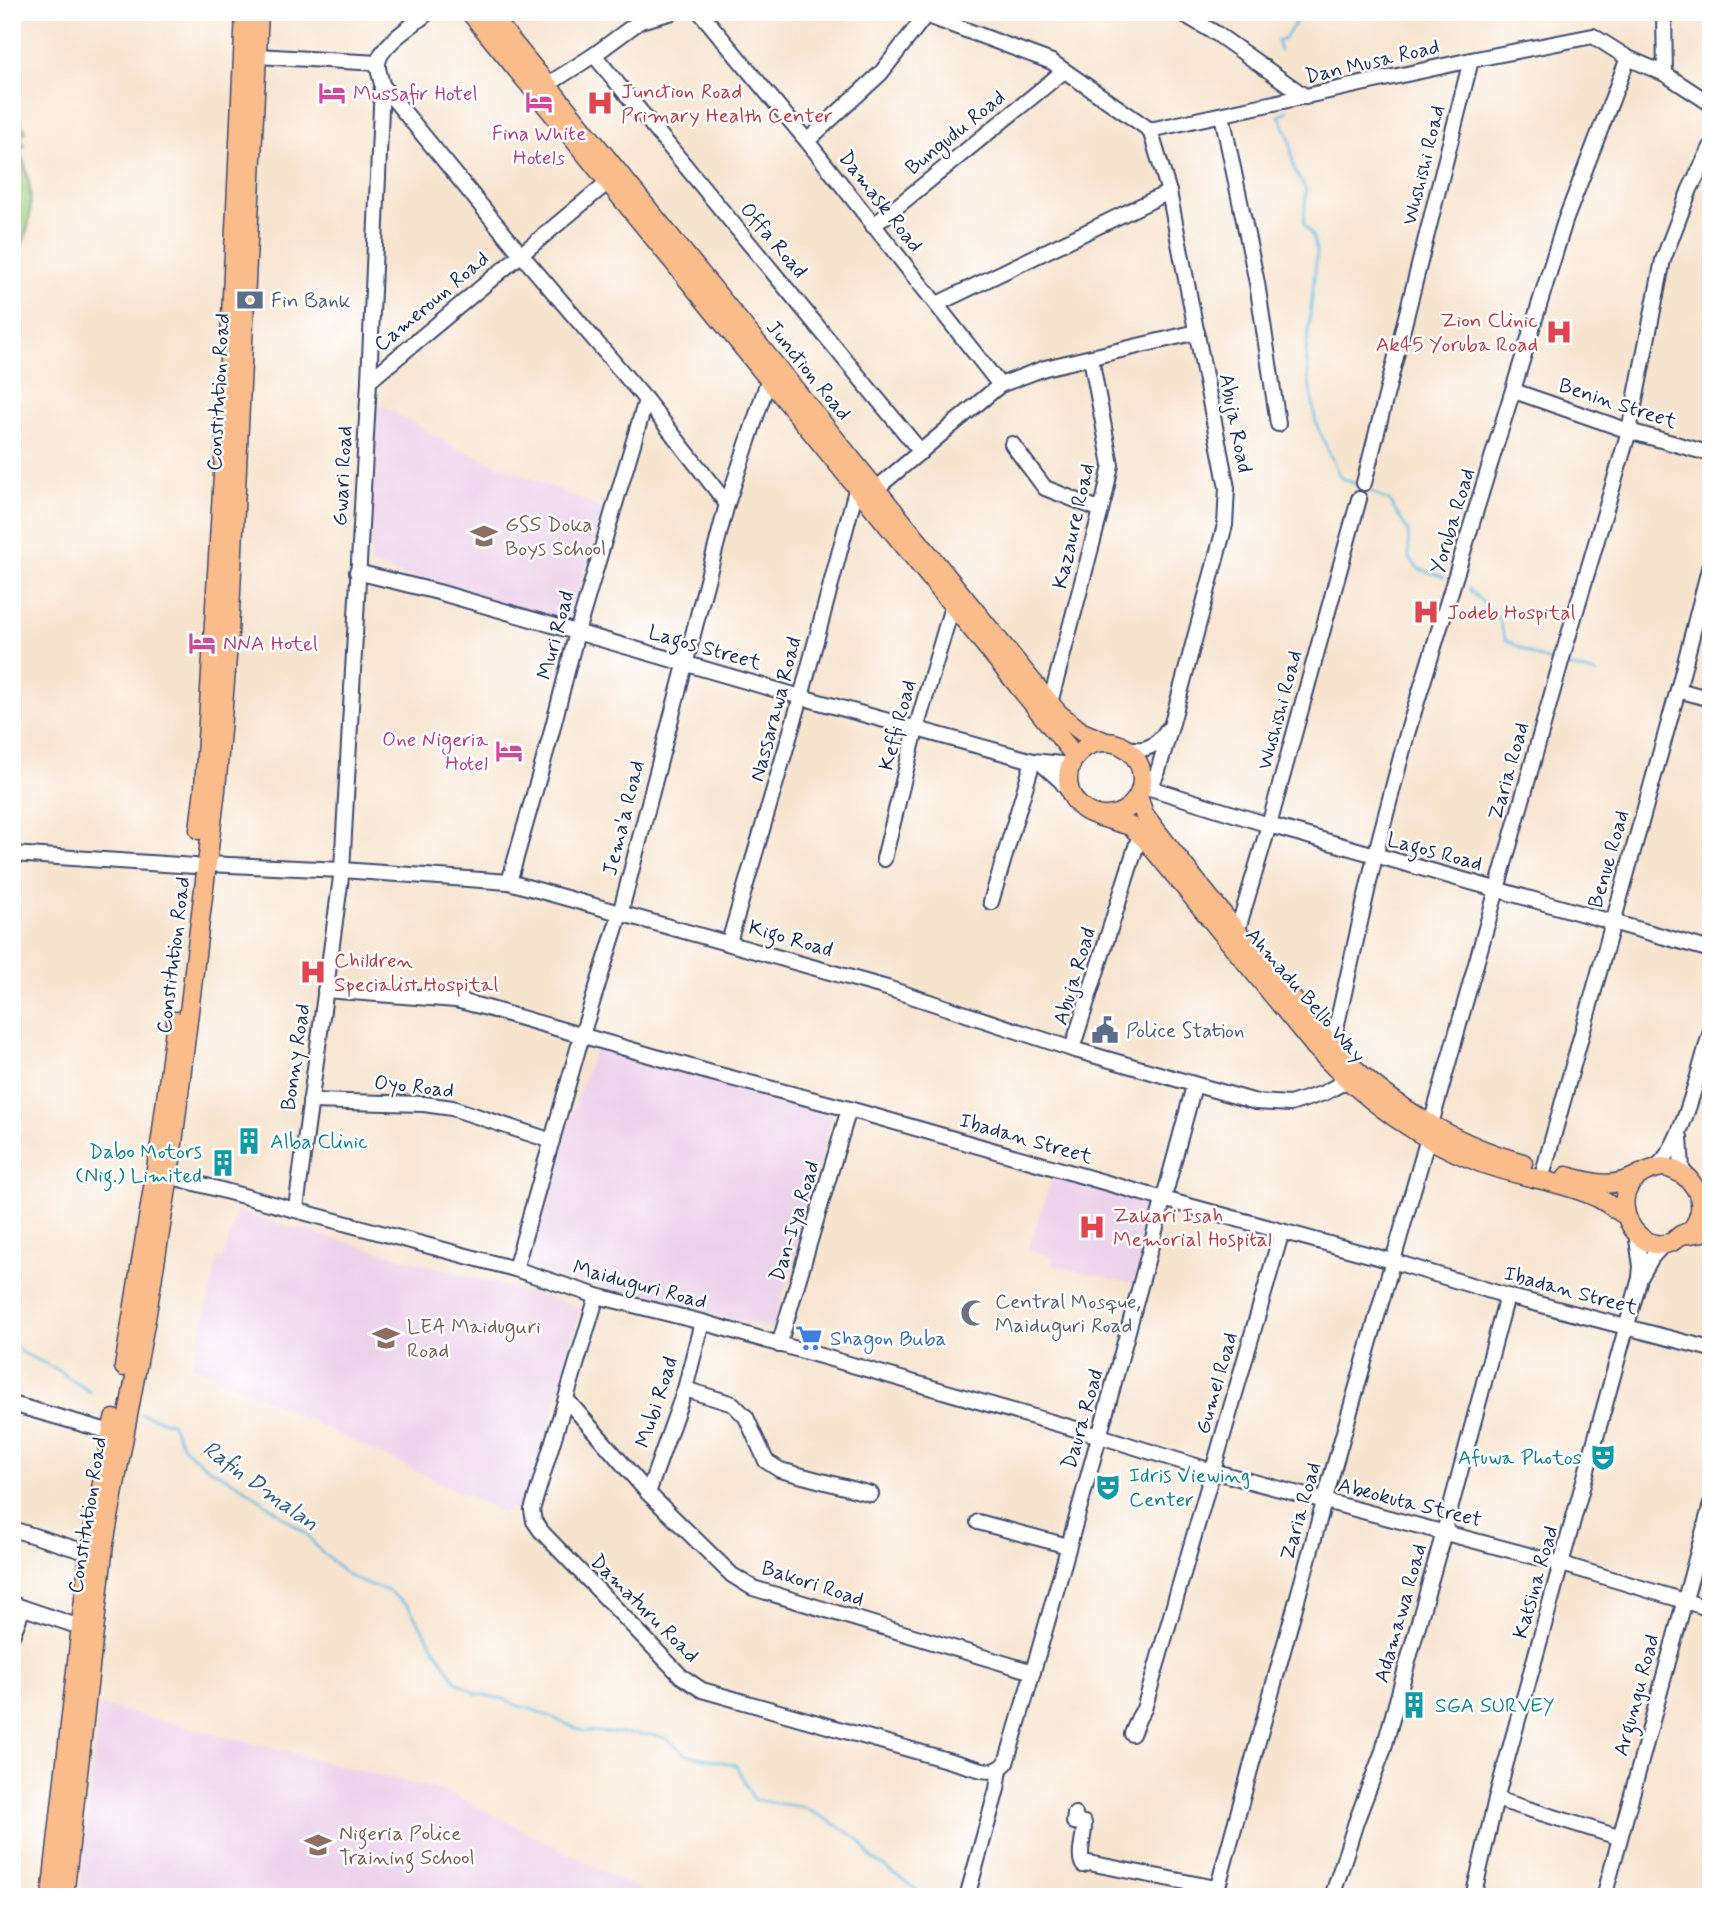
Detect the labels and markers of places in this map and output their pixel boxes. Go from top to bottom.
hotel icon: Mussafir Hotel [317,78,347,108]
place label: Junction Road Primary Health Center [621,78,833,130]
place label: Mussafir Hotel [353,80,478,108]
hotel icon: Fina White Hotels [524,87,554,117]
hospital icon: Junction Road Primary Health Center [585,88,615,118]
place label: Fina White Hotels [492,120,586,172]
bank icon: Fin Bank [235,285,265,315]
place label: Fin Bank [271,287,351,315]
place label: Zion Clinic Ak45 Yoruba Road [1376,307,1538,359]
hospital icon: Zion Clinic Ak45 Yoruba Road [1544,317,1574,347]
place label: GSS Doka Boys School [505,511,606,563]
school or university icon: GSS Doka Boys School [469,521,499,551]
hospital icon: Jodeb Hospital [1411,597,1441,627]
place label: Jodeb Hospital [1447,599,1576,627]
hotel icon: NNA Hotel [187,628,217,658]
place label: NNA Hotel [223,630,318,658]
place label: One Nigeria Hotel [382,726,488,778]
hotel icon: One Nigeria Hotel [494,736,524,766]
place label: Children Specialist Hospital [334,947,498,999]
hospital icon: Children Specialist Hospital [298,957,328,987]
public building icon: Police Station [1090,1015,1120,1045]
place label: Police Station [1126,1017,1245,1045]
building icon: Alba Clinic [234,1126,264,1156]
place label: Alba Clinic [270,1128,368,1156]
place label: Dabo Motors (Nig.) Limited [75,1138,202,1192]
building icon: Dabo Motors (Nig.) Limited [208,1148,238,1178]
place label: Zakari Isah Memorial Hospital [1113,1202,1272,1254]
hospital icon: Zakari Isah Memorial Hospital [1077,1212,1107,1242]
place label: Central Mosque, Maiduguri Road [995,1288,1141,1341]
mosque icon: Central Mosque, Maiduguri Road [959,1298,989,1328]
place label: LEA Maiduguri Road [407,1313,541,1365]
school or university icon: LEA Maiduguri Road [371,1323,401,1353]
supermarket icon: Shagon Buba [794,1323,824,1353]
place label: Shagon Buba [830,1325,946,1354]
theatre icon: Afuwa Photos [1588,1442,1618,1472]
place label: Afuwa Photos [1458,1444,1582,1472]
place label: Idris Viewing Center [1129,1462,1250,1514]
theatre icon: Idris Viewing Center [1093,1472,1123,1502]
building icon: SGA SURVEY [1399,1690,1429,1720]
place label: SGA SURVEY [1435,1692,1555,1720]
place label: Nigeria Police Training School [339,1820,475,1874]
school or university icon: Nigeria Police Training School [303,1830,333,1860]

